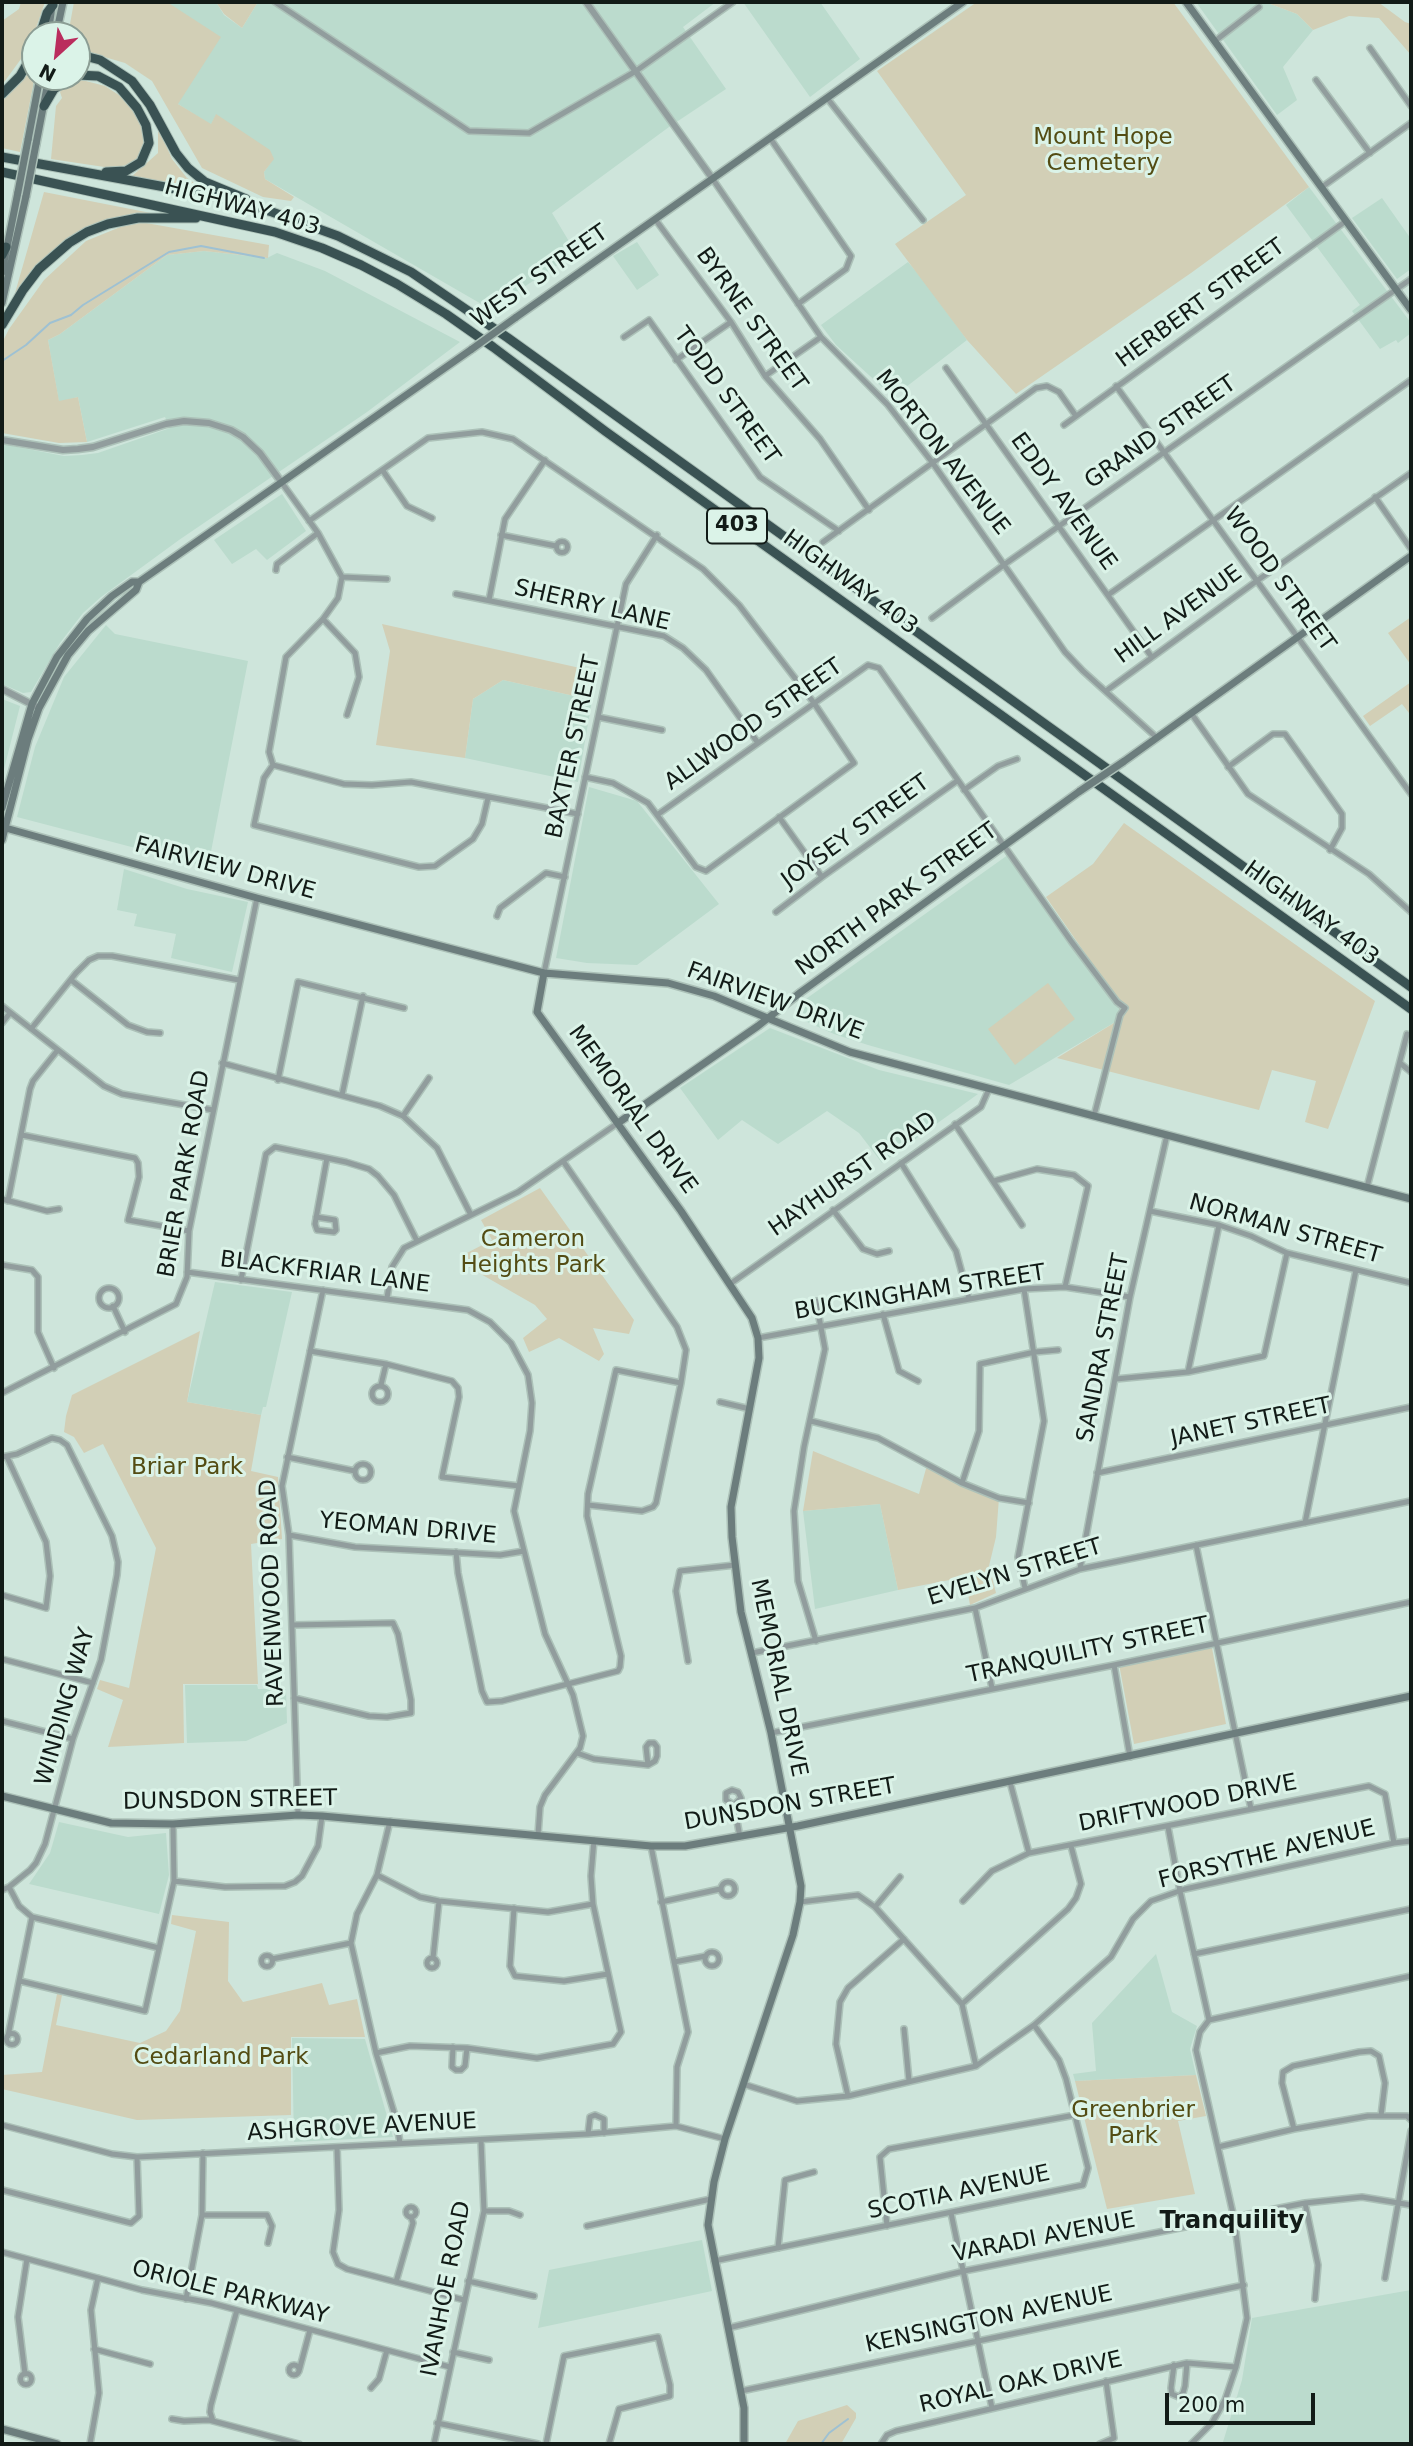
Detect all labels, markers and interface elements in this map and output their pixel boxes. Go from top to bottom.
north arrow [21,21,91,91]
text: N [35,60,59,86]
park label: Mount Hope Cemetery [1033,124,1173,178]
street label: HIGHWAY 403 [161,174,323,242]
street label: WEST STREET [466,220,614,334]
street label: HERBERT STREET [1111,234,1291,374]
street label: BYRNE STREET [689,243,813,397]
street label: TODD STREET [667,322,785,470]
street label: MORTON AVENUE [869,365,1015,541]
street label: GRAND STREET [1080,370,1242,496]
street label: EDDY AVENUE [1004,428,1122,576]
street label: WOOD STREET [1217,502,1341,658]
road number: 403 [707,508,767,544]
street label: HIGHWAY 403 [777,525,923,641]
street label: HILL AVENUE [1110,560,1248,670]
street label: SHERRY LANE [511,575,673,637]
street label: BAXTER STREET [541,653,607,841]
street label: ALLWOOD STREET [660,653,848,797]
street label: JOYSEY STREET [777,769,935,895]
street label: NORTH PARK STREET [791,818,1003,982]
street label: FAIRVIEW DRIVE [132,832,318,906]
street label: HIGHWAY 403 [1238,856,1384,972]
street label: FAIRVIEW DRIVE [683,957,867,1047]
street label: MEMORIAL DRIVE [562,1020,702,1200]
street label: BRIER PARK ROAD [153,1068,217,1280]
street label: HAYHURST ROAD [764,1107,942,1243]
street label: NORMAN STREET [1185,1189,1385,1271]
park label: Cameron Heights Park [460,1226,606,1280]
street label: BLACKFRIAR LANE [218,1246,432,1300]
street label: SANDRA STREET [1072,1251,1136,1445]
street label: BUCKINGHAM STREET [793,1260,1047,1326]
street label: JANET STREET [1168,1393,1334,1453]
park label: Briar Park [131,1454,243,1482]
street label: RAVENWOOD ROAD [255,1479,291,1707]
street label: YEOMAN DRIVE [318,1508,498,1550]
street label: EVELYN STREET [924,1533,1106,1613]
street label: MEMORIAL DRIVE [744,1576,812,1780]
street label: TRANQUILITY STREET [965,1612,1211,1690]
street label: WINDING WAY [30,1625,102,1789]
street label: DRIFTWOOD DRIVE [1076,1769,1300,1839]
street label: DUNSDON STREET [682,1773,898,1837]
street label: DUNSDON STREET [123,1785,337,1817]
street label: FORSYTHE AVENUE [1156,1815,1378,1895]
park label: Cedarland Park [133,2044,309,2072]
park label: Greenbrier Park [1071,2097,1195,2151]
street label: ASHGROVE AVENUE [247,2108,477,2148]
street label: SCOTIA AVENUE [865,2160,1053,2226]
street label: IVANHOE ROAD [416,2199,478,2379]
street label: VARADI AVENUE [950,2207,1138,2269]
district label: Tranquility [1160,2208,1304,2236]
street label: ORIOLE PARKWAY [129,2255,331,2331]
street label: KENSINGTON AVENUE [863,2280,1115,2360]
street label: ROYAL OAK DRIVE [917,2346,1125,2420]
scale bar [1168,2380,1318,2424]
text: 200 m [1178,2393,1245,2417]

